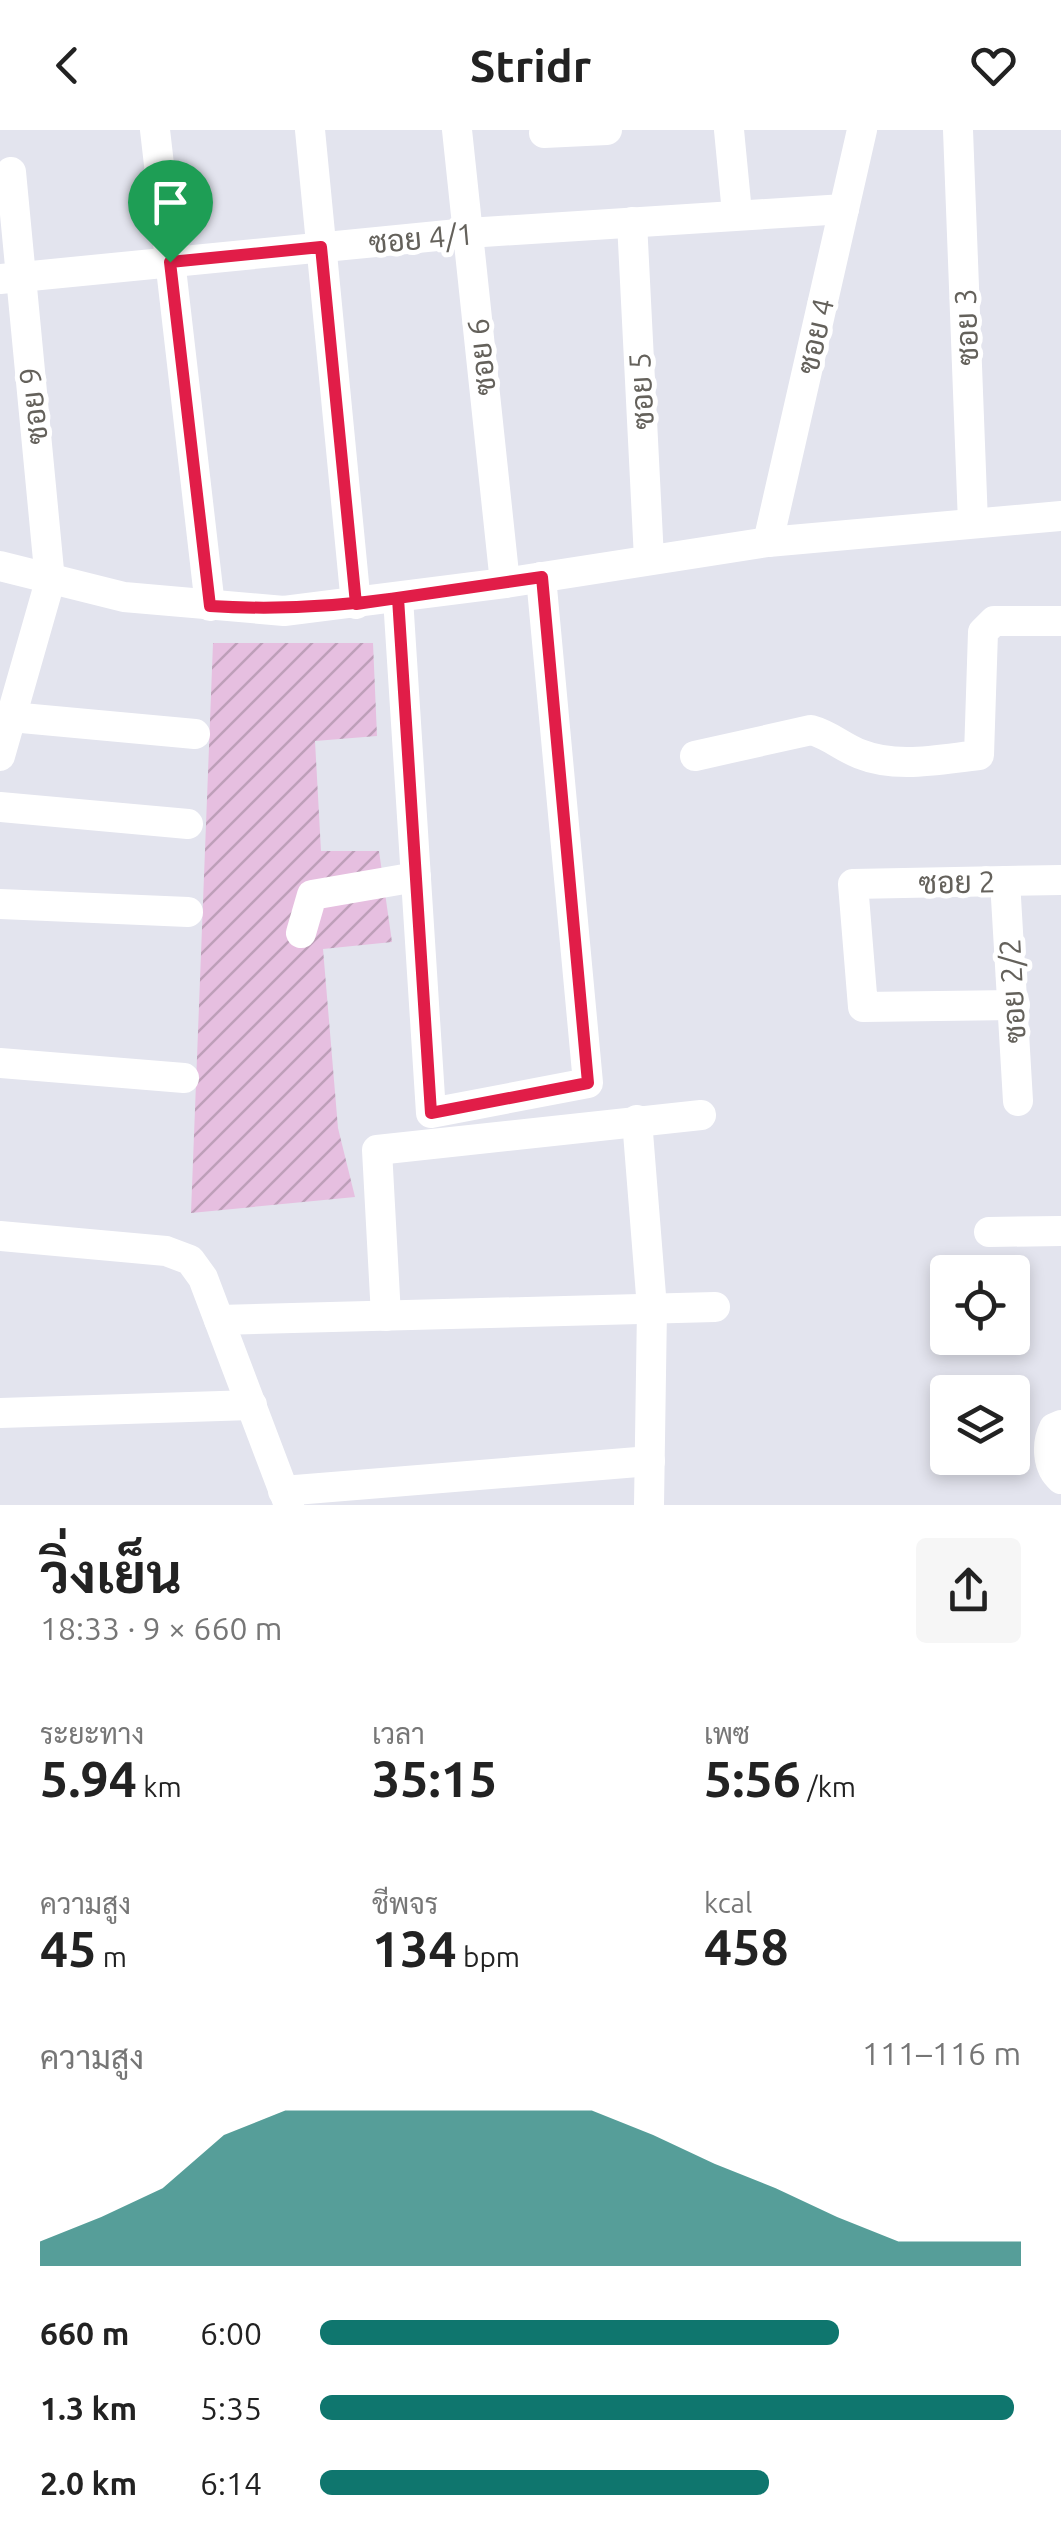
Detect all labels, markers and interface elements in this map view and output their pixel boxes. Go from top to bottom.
icon: back [40,38,95,93]
icon: heart [966,38,1021,93]
text: Stridr [470,40,591,91]
pin [128,160,213,263]
icon: arrive [143,175,198,230]
street label: ซอย 4/1 [367,216,475,260]
street label: ซอย 3 [948,288,984,366]
street label: ซอย 4 [790,295,840,377]
street label: ซอย 6 [460,317,502,397]
street label: ซอย 5 [622,352,660,430]
street label: ซอย 9 [12,366,54,446]
street label: ซอย 2 [918,864,996,900]
street label: ซอย 2/2 [992,938,1032,1044]
map controls [930,1255,1030,1475]
button: locate [930,1255,1030,1355]
button: layers [930,1375,1030,1475]
button: share [916,1538,1021,1643]
text: วิ่งเย็น [40,1542,182,1603]
text: 18:33 · 9 × 660 m [40,1610,282,1646]
text: ระยะทาง [40,1718,144,1749]
text: เวลา [372,1718,425,1749]
text: เพซ [704,1718,750,1749]
text: 5.94 [40,1750,137,1806]
text: 35:15 [372,1750,497,1806]
text: 5:56 [704,1750,801,1806]
text: km [137,1771,182,1802]
text: /km [801,1771,856,1802]
text: kcal [704,1887,752,1918]
text: ความสูง [40,1888,131,1919]
text: ชีพจร [372,1888,438,1919]
text: 458 [704,1918,789,1974]
text: 45 [40,1920,96,1976]
text: 134 [372,1920,457,1976]
text: m [96,1941,127,1972]
text: bpm [457,1941,520,1972]
text: 111–116 m [862,2035,1021,2071]
text: ความสูง [40,2039,144,2075]
text: 660 m [40,2315,129,2351]
text: 6:00 [200,2315,262,2351]
text: 1.3 km [40,2390,137,2426]
text: 5:35 [200,2390,262,2426]
text: 2.0 km [40,2465,137,2501]
text: 6:14 [200,2465,262,2501]

